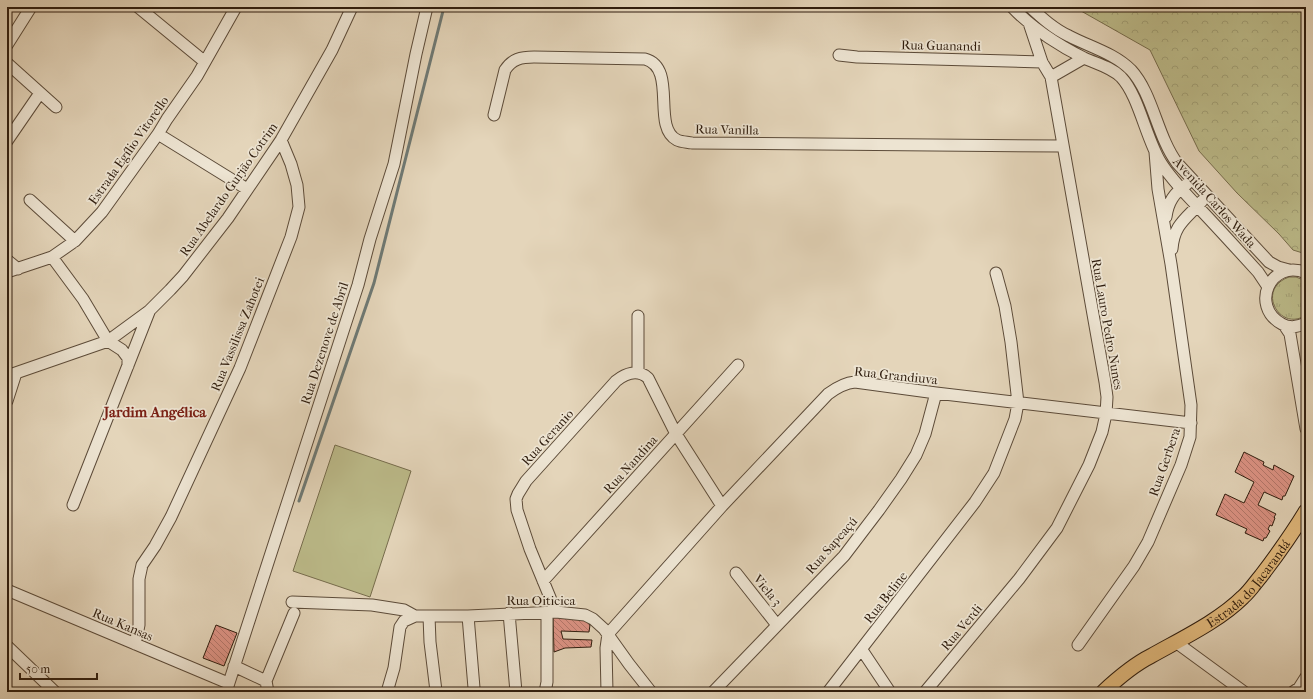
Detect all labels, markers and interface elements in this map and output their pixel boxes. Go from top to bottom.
street label: Rua Guanandi [901,37,981,54]
street label: Estrada Egílio Vitorello [85,93,172,207]
street label: Rua Abelardo Gurjão Cotrim [177,119,280,259]
street label: Rua Vanilla [695,121,760,138]
street label: Avenida Carlos Wada [1169,153,1260,252]
street label: Rua Lauro Pedro Nunes [1089,257,1126,391]
street label: Rua Vassilissa Zahotei [208,275,267,393]
street label: Rua Dezenove de Abril [298,280,351,406]
street label: Rua Grandiuva [853,364,940,387]
district label: Jardim Angélica [102,403,207,421]
street label: Rua Geranio [518,406,577,469]
street label: Rua Gerbera [1146,425,1183,498]
street label: Rua Nandina [600,431,661,496]
street label: Rua Sapeaçú [803,513,861,578]
street label: Estrada do Jacarandá [1204,536,1294,631]
street label: Rua Beline [861,568,911,626]
street label: Viela 3 [750,571,785,609]
street label: Rua Oiticica [506,593,577,608]
street label: Rua Verdi [938,601,985,654]
street label: Rua Kansas [90,605,155,644]
scale bar [20,655,97,681]
text: 50 m [26,662,50,676]

